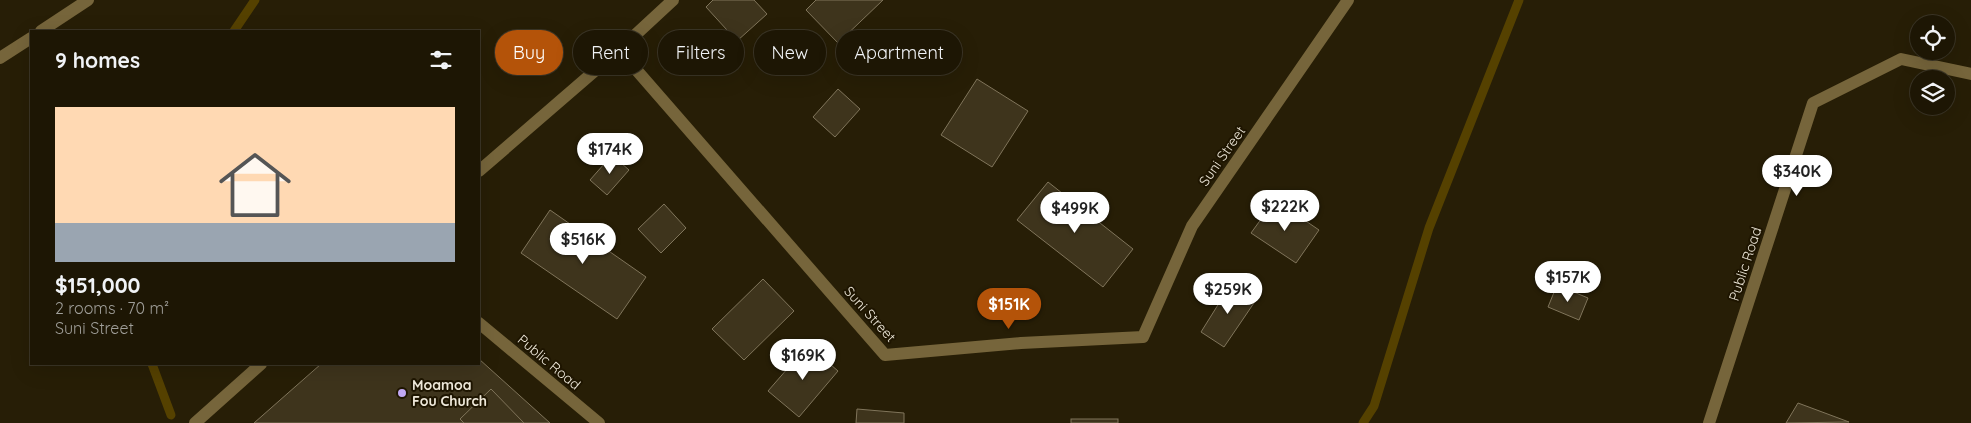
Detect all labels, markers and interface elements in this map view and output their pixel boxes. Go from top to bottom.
map controls [1910,15,1955,115]
button: locate [1910,15,1955,60]
chip: Buy [495,30,563,75]
chip: Rent [573,30,648,75]
chip: Filters [658,30,744,75]
chip: New [754,30,826,75]
chip: Apartment [836,30,962,75]
icon: filters [427,46,455,74]
text: 9 homes [55,47,140,73]
button: layers [1910,70,1955,115]
street label: Suni Street [1195,122,1249,189]
pin: $174K [575,132,645,175]
text: $174K [588,139,632,159]
icon: home [210,140,300,230]
pin: $340K [1762,154,1832,197]
text: $340K [1773,161,1821,181]
pin: $222K [1250,190,1320,232]
pin: $499K [1040,192,1110,234]
text: $222K [1261,196,1309,216]
text: $499K [1051,198,1099,218]
pin: $516K [548,222,618,265]
street label: Public Road [1725,225,1765,303]
text: $516K [561,229,605,249]
pin: $157K [1533,260,1603,303]
text: $157K [1546,267,1590,287]
text: $151,000 [55,272,140,298]
pin: $259K [1193,272,1263,315]
text: $259K [1204,279,1252,299]
street label: Suni Street [840,282,900,346]
pin: $151K [974,288,1044,330]
text: $151K [988,294,1030,314]
text: 2 rooms · 70 m² [55,298,169,318]
text: Suni Street [55,318,134,338]
street label: Public Road [514,330,584,394]
pin: $169K [768,338,838,381]
text: $169K [781,345,825,365]
place label: Moamoa Fou Church [412,376,487,410]
marker: Moamoa Fou Church [396,387,408,399]

